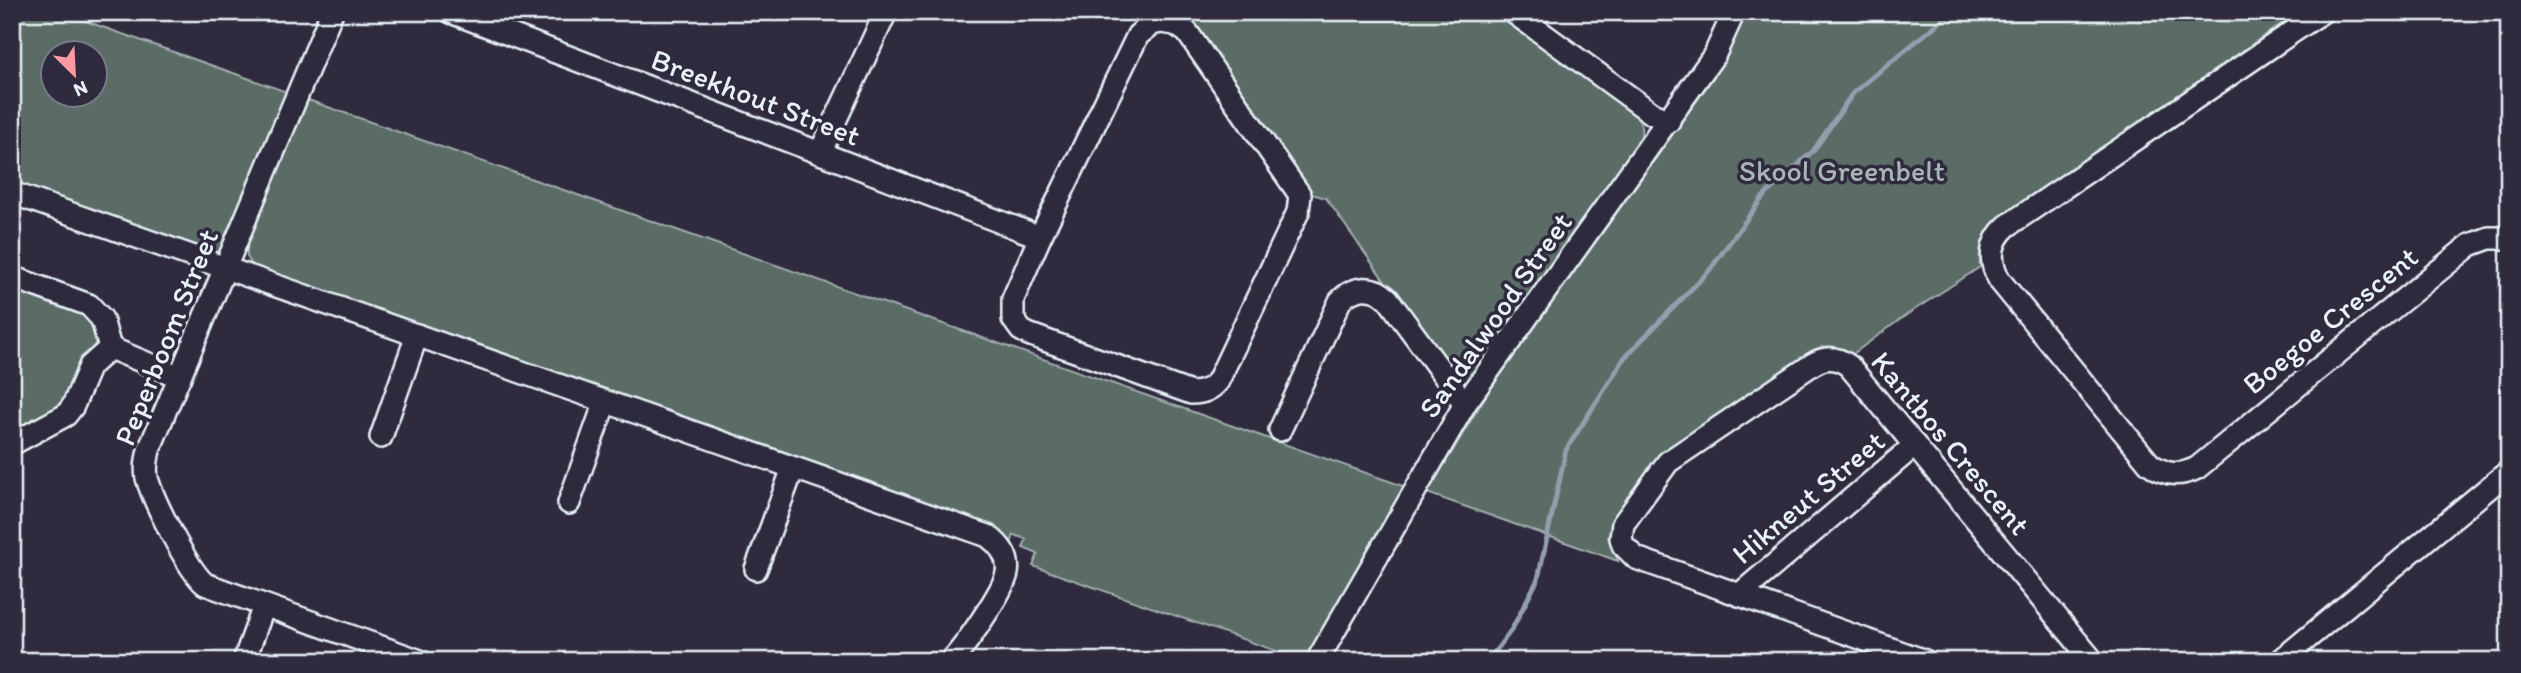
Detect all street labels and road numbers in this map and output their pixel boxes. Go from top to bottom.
street label: Breekhout Street [646,40,866,154]
street label: Sandalwood Street [1410,205,1580,425]
street label: Peperboom Street [106,223,226,451]
street label: Boegoe Crescent [2235,238,2425,402]
street label: Kantbos Crescent [1863,344,2039,542]
street label: Hikneut Street [1724,422,1892,572]

